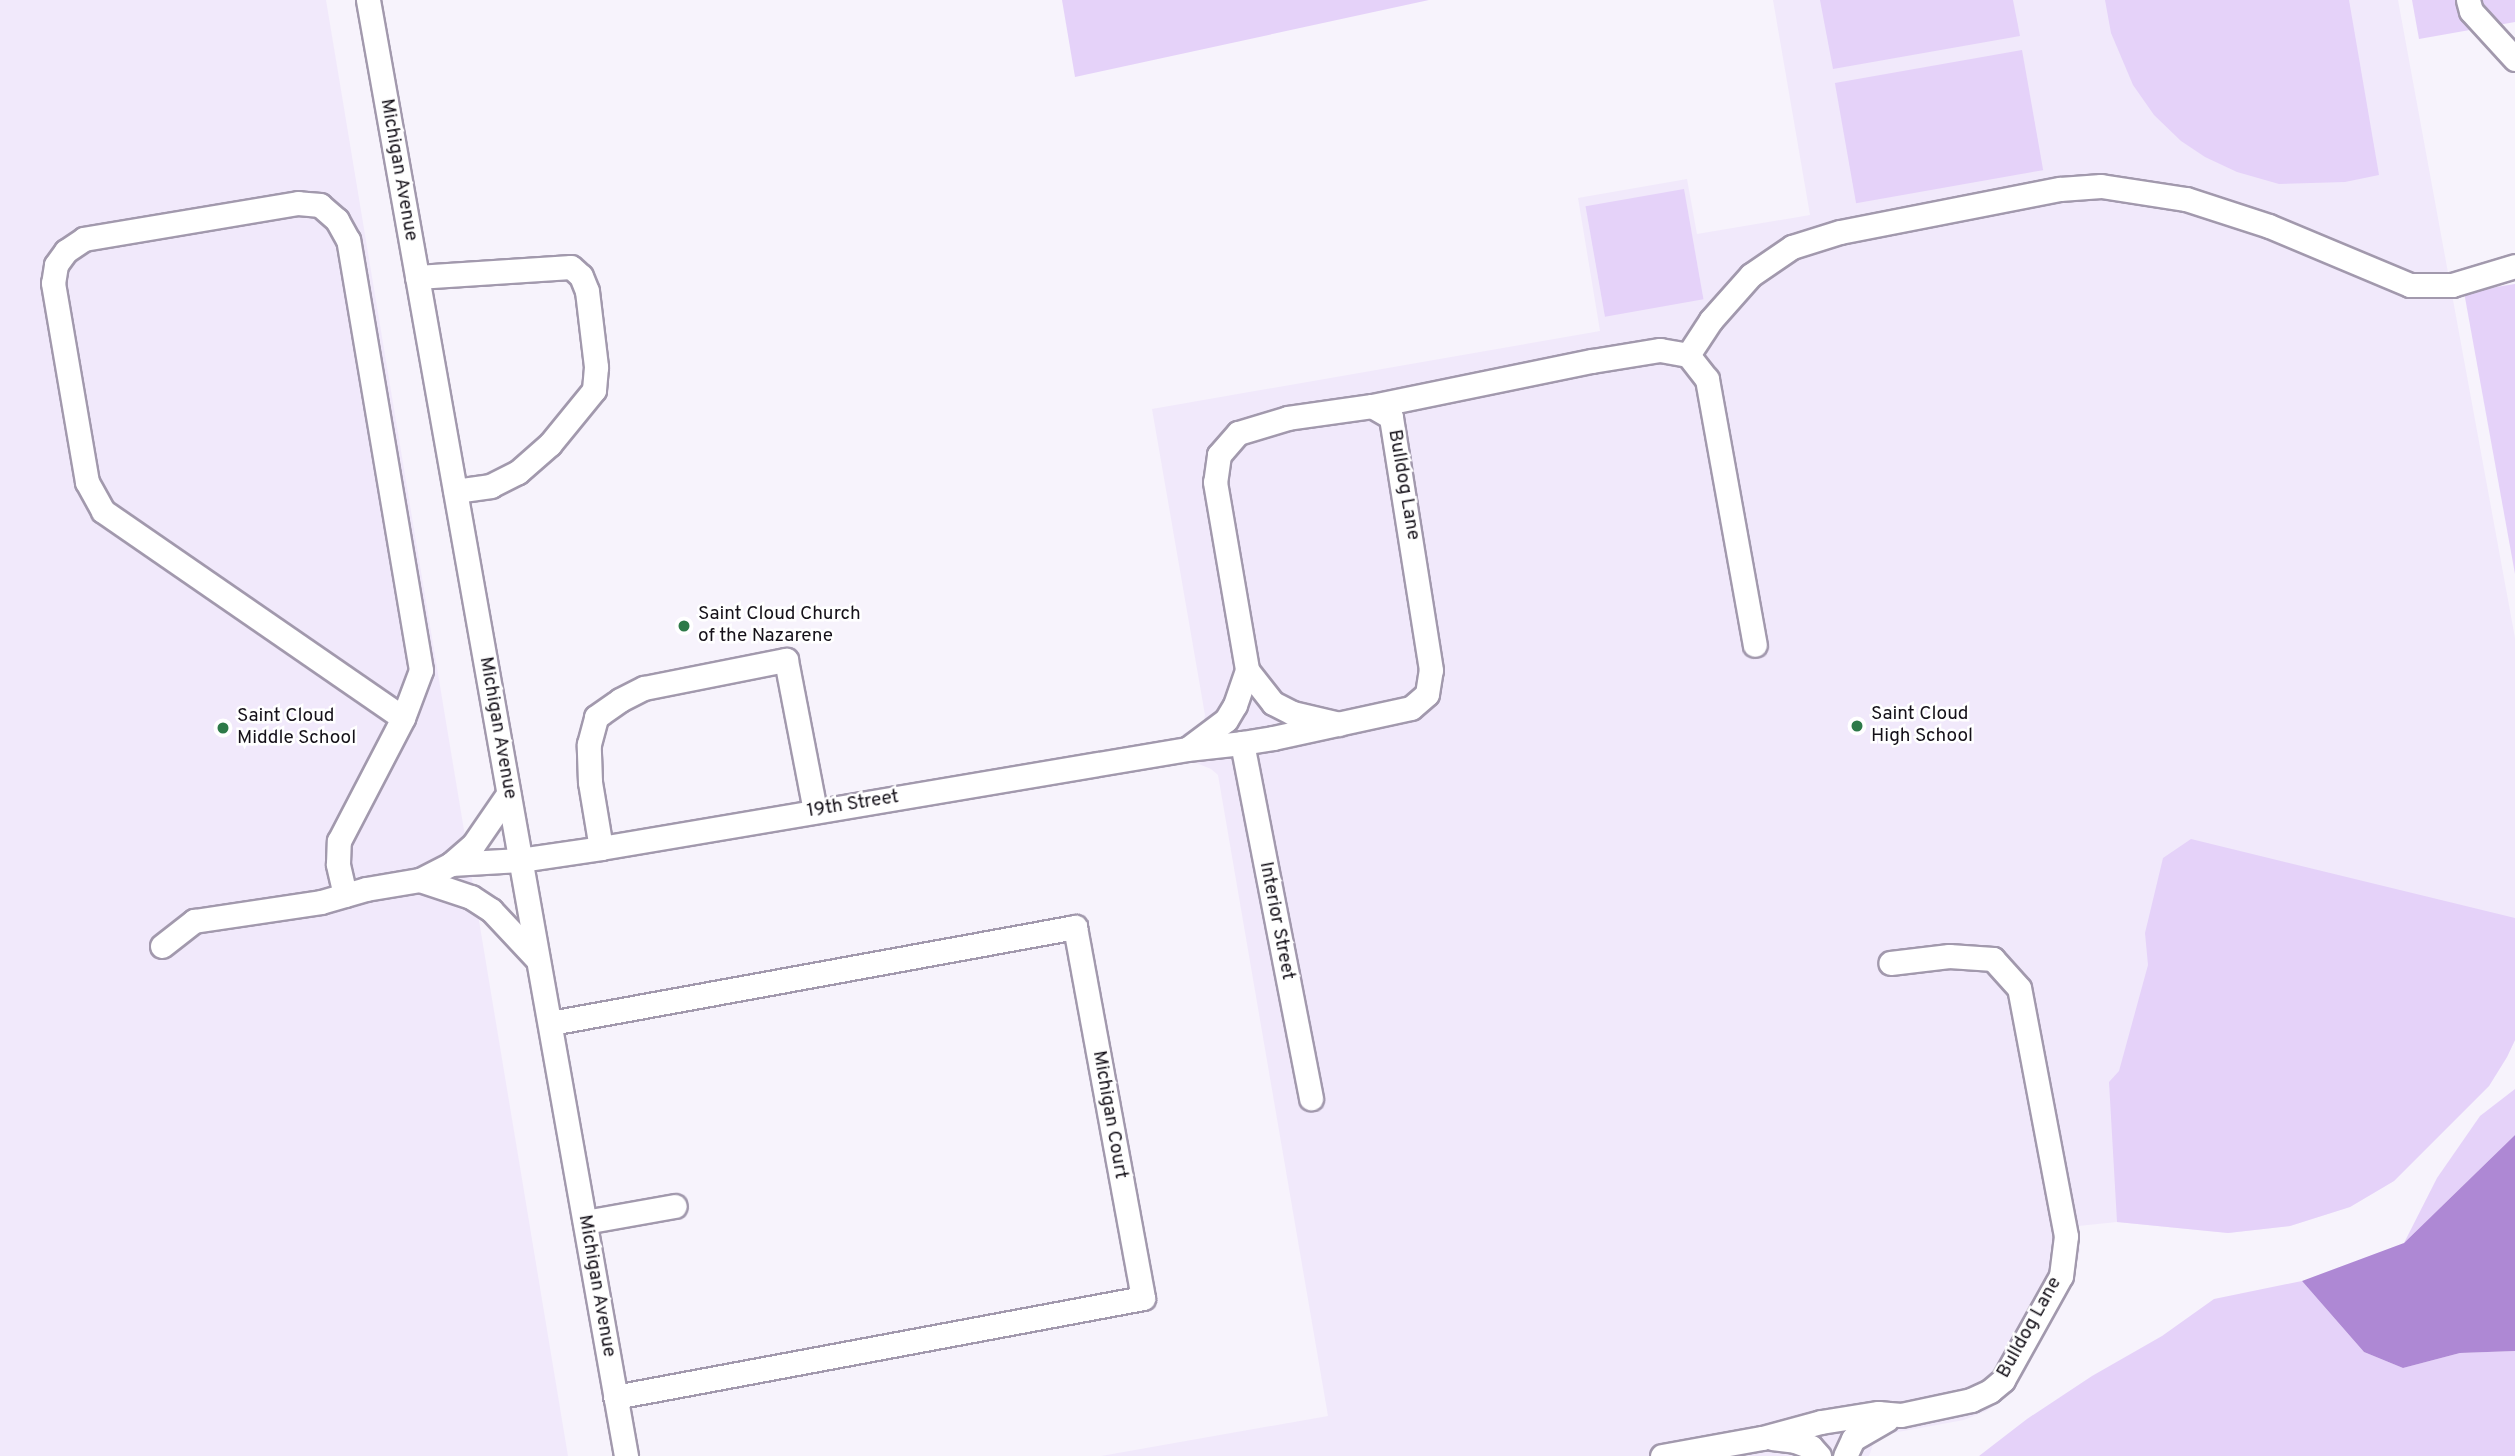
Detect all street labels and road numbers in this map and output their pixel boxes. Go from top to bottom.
street label: Michigan Avenue [374,97,422,243]
street label: Bulldog Lane [1382,428,1424,542]
street label: Michigan Avenue [473,655,521,801]
street label: 19th Street [805,786,901,824]
street label: Interior Street [1253,860,1299,982]
street label: Michigan Court [1086,1049,1132,1181]
street label: Michigan Avenue [572,1213,620,1359]
street label: Bulldog Lane [1993,1274,2067,1382]

